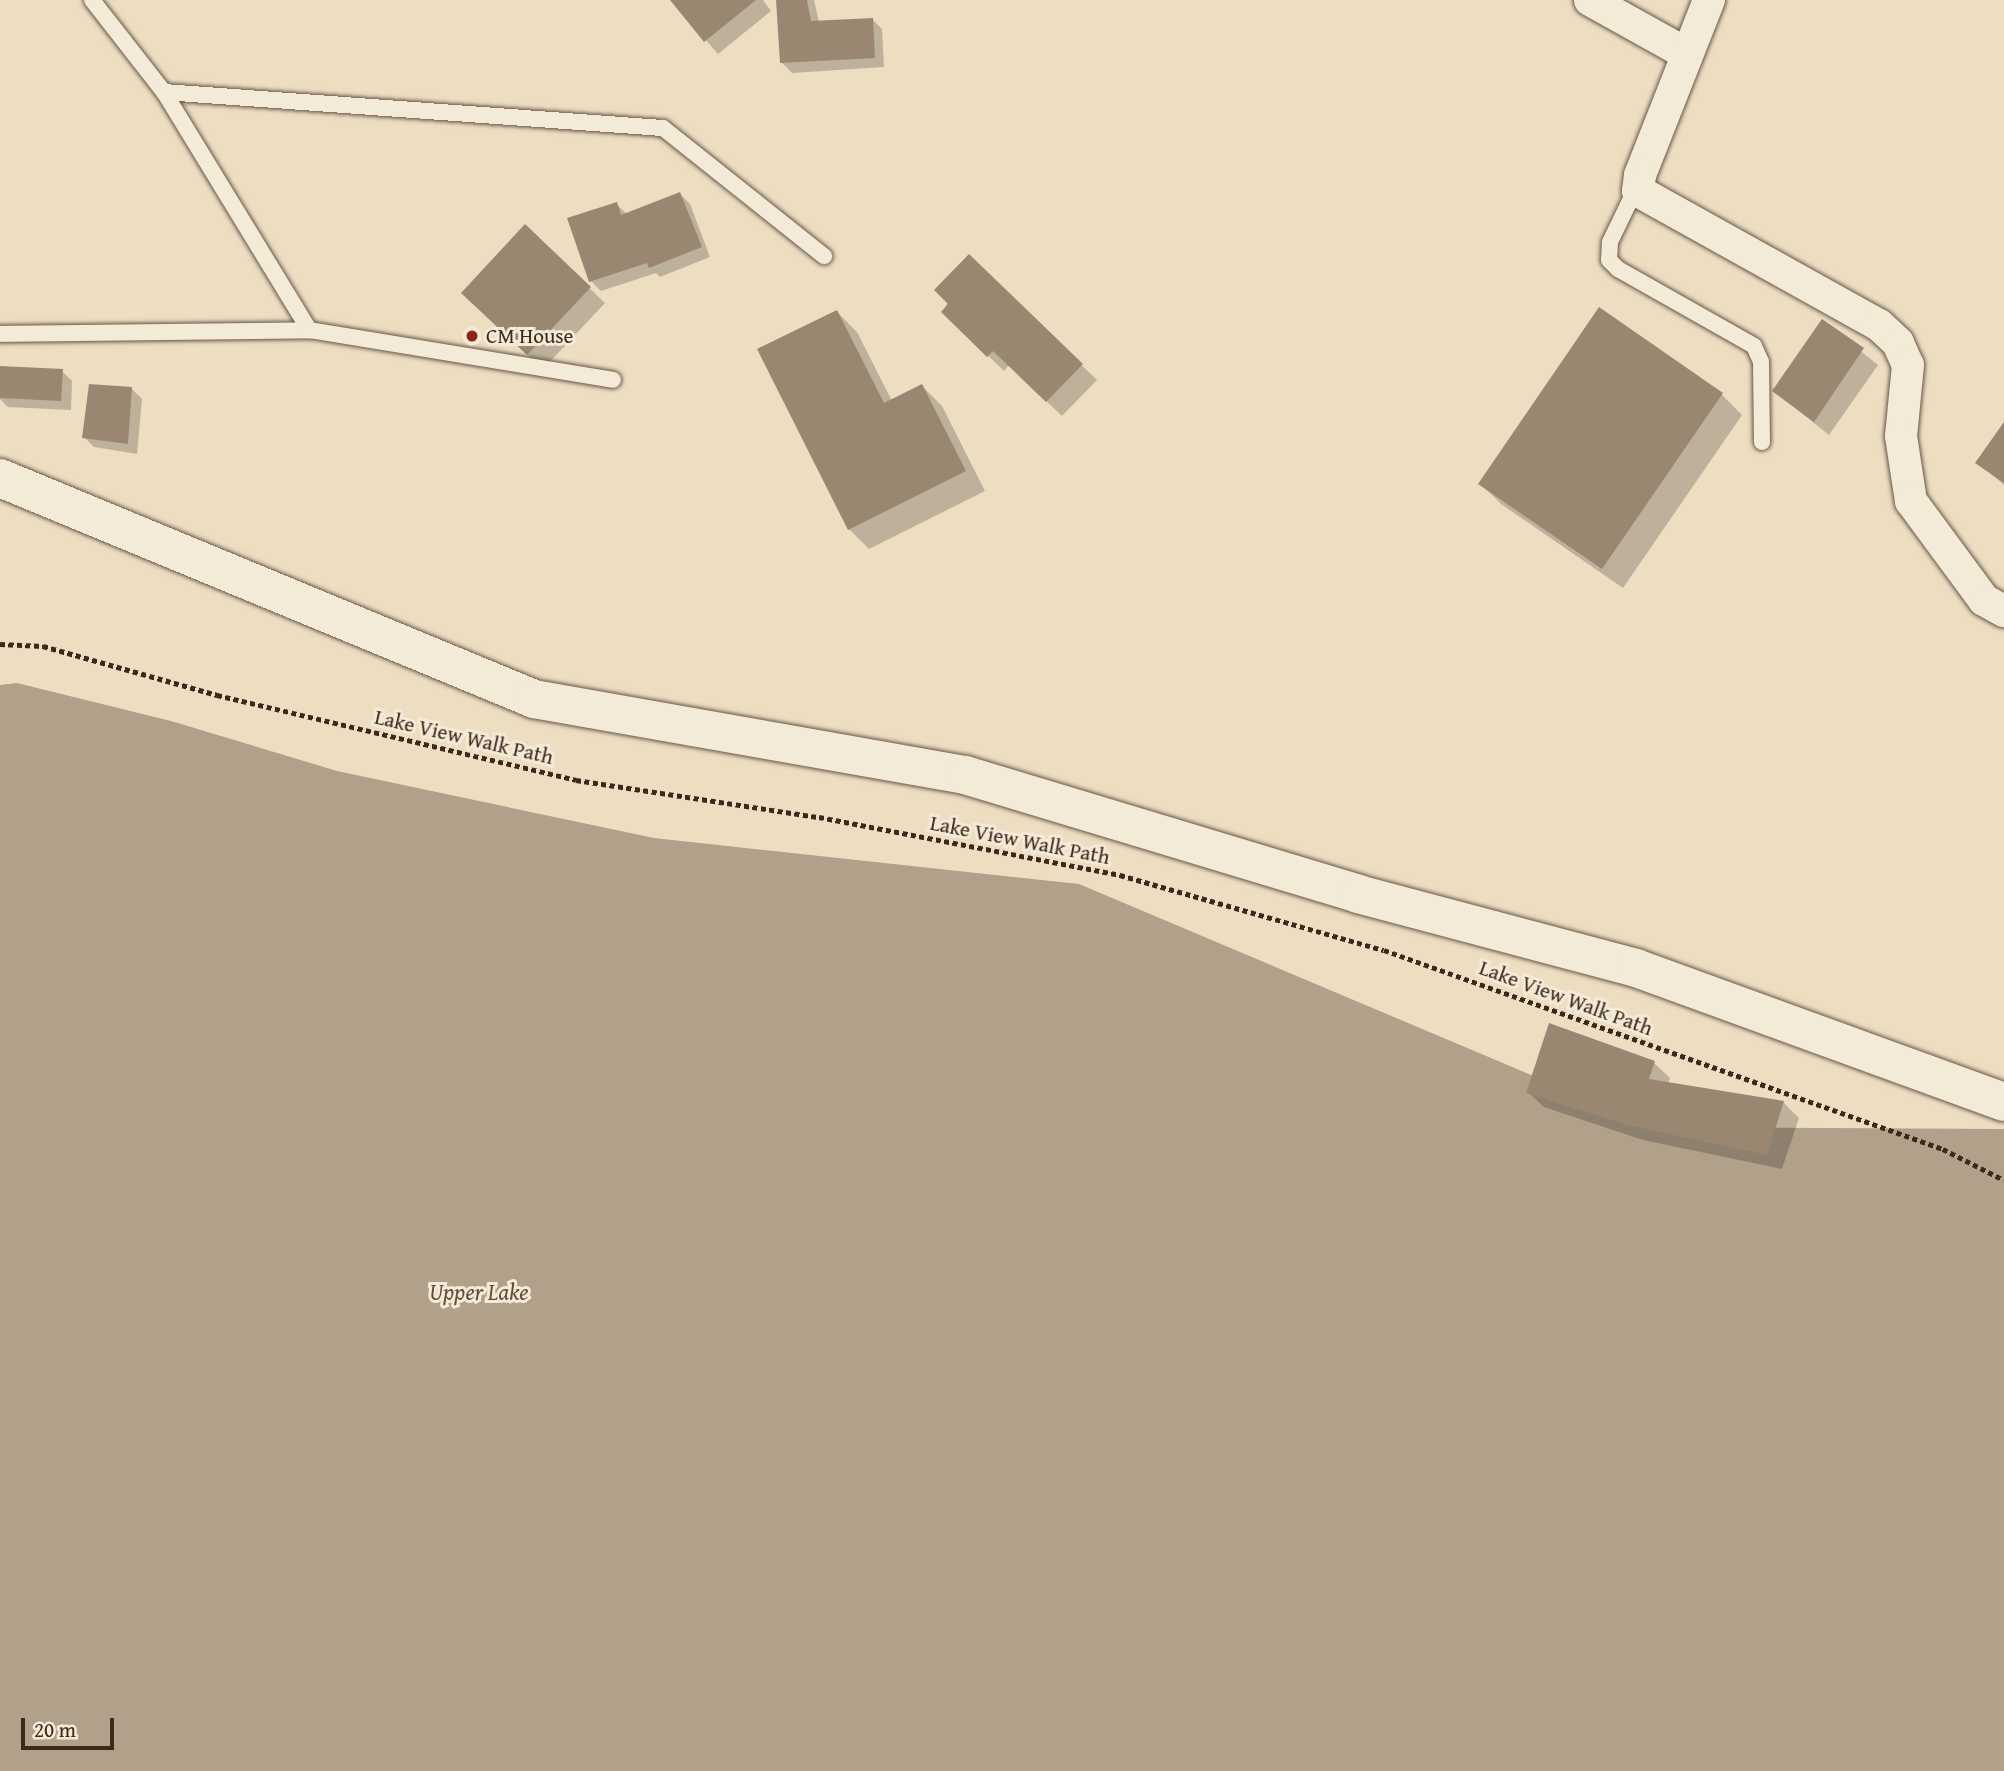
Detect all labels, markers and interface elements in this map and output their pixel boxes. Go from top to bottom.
place label: CM House [486,323,573,349]
marker: CM House [464,328,480,344]
street label: Lake View Walk Path [372,704,556,770]
street label: Lake View Walk Path [928,810,1112,870]
street label: Lake View Walk Path [1476,955,1656,1041]
water label: Upper Lake [429,1278,529,1306]
scale bar [24,1704,117,1748]
text: 20 m [34,1714,76,1745]

